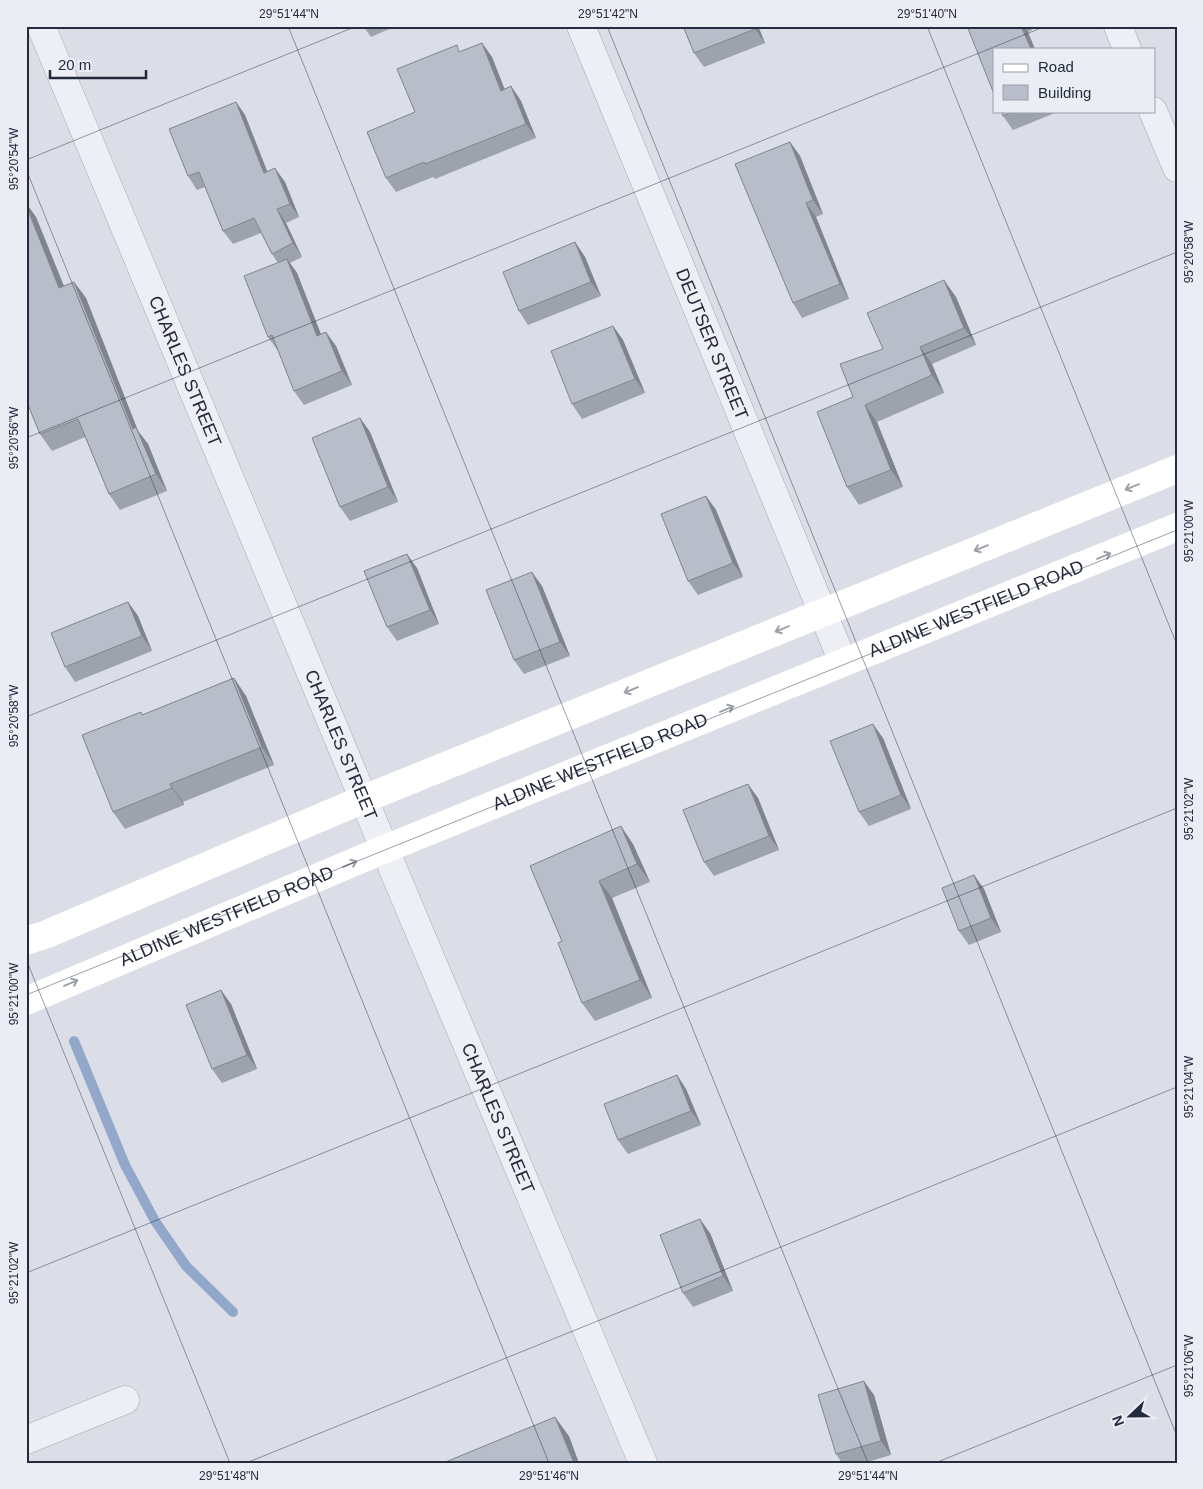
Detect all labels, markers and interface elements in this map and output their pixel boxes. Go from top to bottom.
text: 29°51'44"N [259,7,319,21]
text: 29°51'42"N [578,7,638,21]
text: 29°51'40"N [897,7,957,21]
scale bar [50,48,146,80]
legend [993,48,1156,112]
text: 20 m [58,56,91,73]
text: Road [1038,58,1074,75]
text: Building [1038,84,1091,101]
text: 95°20'54"W [7,127,21,190]
text: 95°20'58"W [1182,220,1196,283]
street label: DEUTSER STREET [672,265,752,423]
street label: CHARLES STREET [145,293,225,449]
text: 95°20'56"W [7,406,21,469]
one-way arrow [1124,483,1140,492]
text: 95°21'00"W [1182,499,1196,562]
one-way arrow [974,544,989,553]
one-way arrow [1096,551,1111,561]
street label: ALDINE WESTFIELD ROAD [866,556,1087,661]
one-way arrow [775,624,790,634]
street label: CHARLES STREET [301,667,381,823]
text: 95°20'58"W [7,684,21,747]
one-way arrow [624,686,639,695]
one-way arrow [719,704,734,714]
street label: ALDINE WESTFIELD ROAD [490,709,710,814]
text: 95°21'02"W [1182,777,1196,840]
one-way arrow [342,859,357,868]
street label: ALDINE WESTFIELD ROAD [117,862,337,970]
text: 95°21'00"W [7,962,21,1025]
one-way arrow [63,977,78,987]
street label: CHARLES STREET [457,1040,538,1196]
text: 95°21'04"W [1182,1055,1196,1118]
text: 95°21'02"W [7,1241,21,1304]
text: 95°21'06"W [1182,1334,1196,1397]
north arrow [1106,1392,1156,1442]
text: N [1109,1413,1127,1429]
text: 29°51'48"N [199,1469,259,1483]
text: 29°51'46"N [519,1469,579,1483]
text: 29°51'44"N [838,1469,898,1483]

